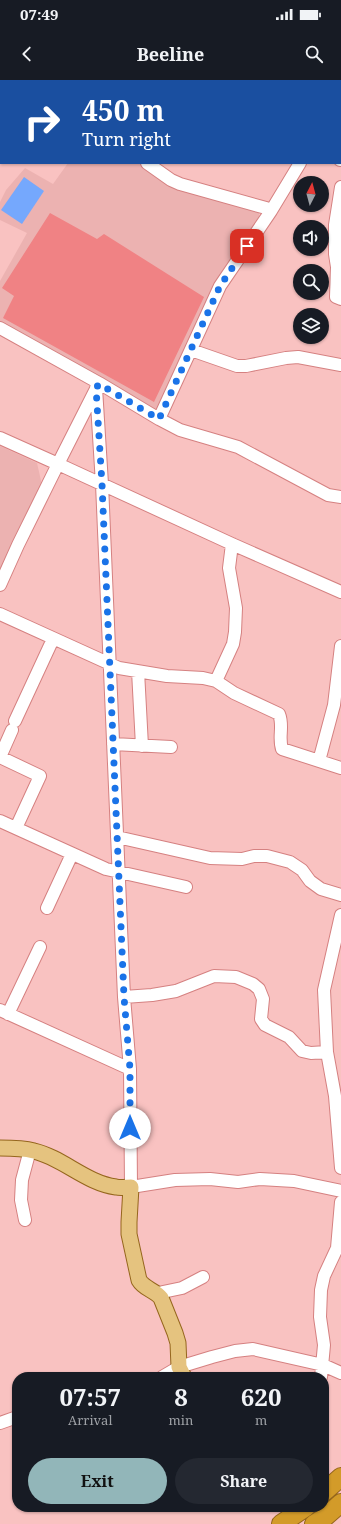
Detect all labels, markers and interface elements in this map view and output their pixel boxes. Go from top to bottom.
text: 07:49 [20,4,58,24]
text: Beeline [137,42,204,66]
icon: back [16,43,38,65]
icon: search [303,43,325,65]
text: 450 m [82,91,164,129]
icon: right [16,96,68,148]
text: Turn right [82,127,171,151]
north arrow [293,176,329,212]
map controls [293,176,329,344]
button: sound [293,220,329,256]
pin [230,229,264,263]
icon: arrive [236,235,258,257]
button: search [293,264,329,300]
button: layers [293,308,329,344]
position arrow [109,1107,151,1149]
text: 07:57 [59,1380,121,1413]
text: 8 [174,1380,188,1413]
text: 620 [241,1380,281,1413]
text: Arrival [68,1411,112,1429]
text: min [168,1411,193,1429]
text: m [255,1411,267,1429]
button: Exit [28,1458,167,1504]
button: Share [175,1458,313,1504]

